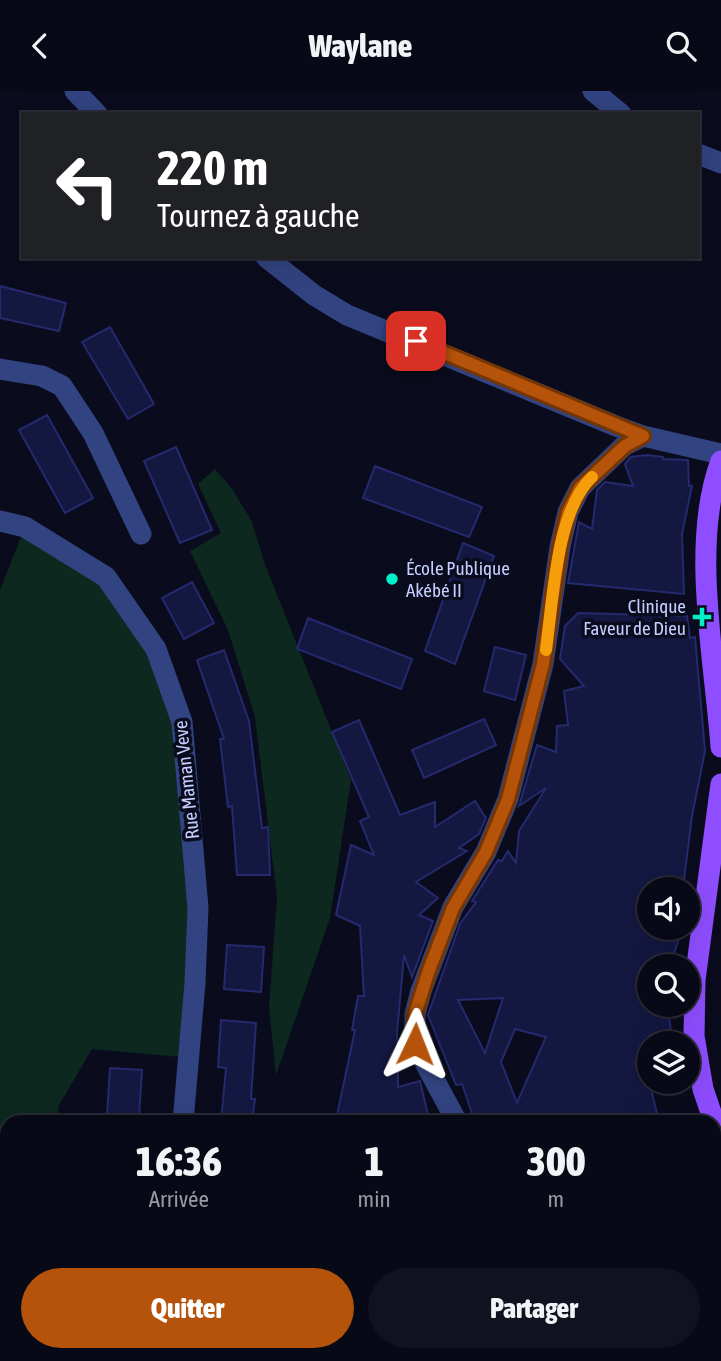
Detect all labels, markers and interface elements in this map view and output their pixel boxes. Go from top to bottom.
icon: back [21,27,59,65]
text: Waylane [309,27,412,64]
icon: search [662,27,700,65]
text: 220 m [157,139,268,195]
icon: left [42,140,133,231]
text: Tournez à gauche [157,197,360,234]
pin [386,311,446,371]
icon: arrive [397,322,435,360]
place label: École Publique Akébé II [406,557,510,601]
marker: École Publique Akébé II [384,571,400,587]
place label: Clinique Faveur de Dieu [583,595,686,639]
marker: Clinique Faveur de Dieu [692,607,712,627]
street label: Rue Maman Veve [169,720,203,840]
map controls [637,877,700,1094]
button: sound [637,877,700,940]
button: search [637,954,700,1017]
position arrow [378,1007,452,1081]
button: layers [637,1031,700,1094]
text: 16:36 [136,1137,222,1185]
text: 1 [364,1137,384,1185]
text: 300 [526,1137,585,1185]
text: Arrivée [149,1186,209,1212]
text: min [358,1186,391,1212]
text: m [548,1186,564,1212]
button: Quitter [21,1268,354,1348]
button: Partager [368,1268,700,1348]

